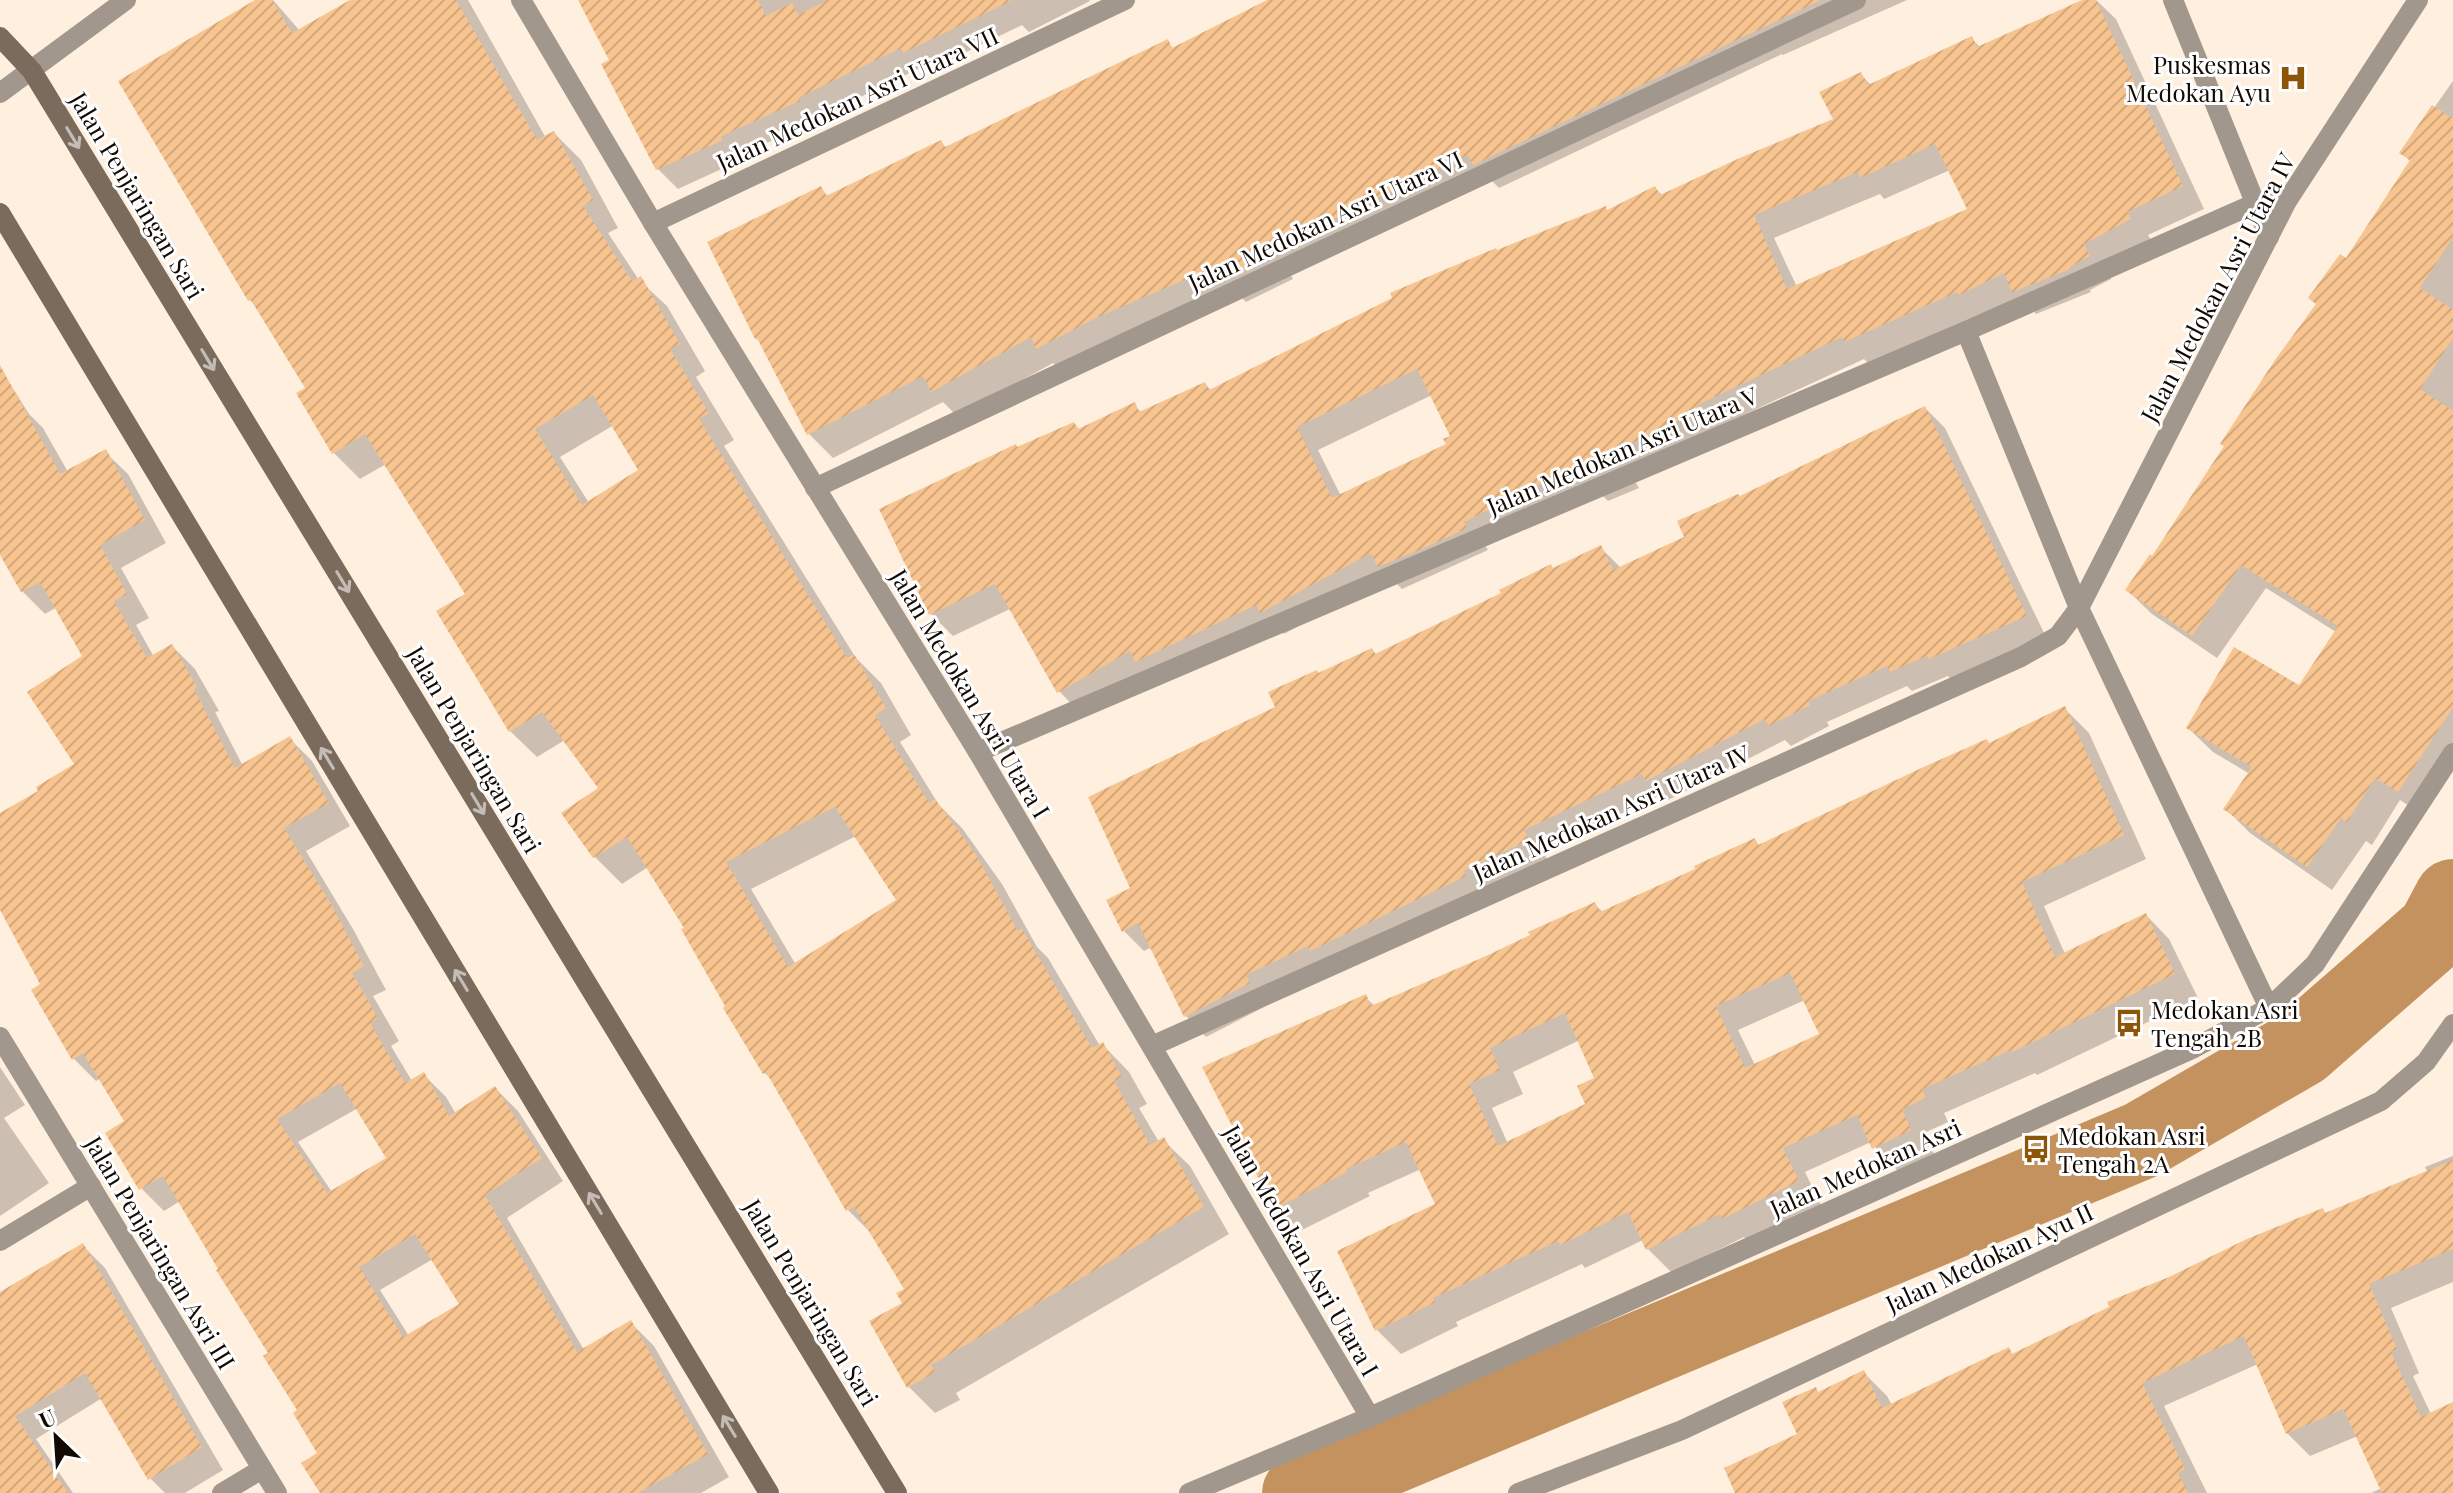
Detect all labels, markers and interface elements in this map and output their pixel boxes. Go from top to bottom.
street label: Jalan Medokan Asri Utara VII [710,19,1003,178]
place label: Puskesmas Medokan Ayu [2126,48,2271,108]
hospital icon: Puskesmas Medokan Ayu [2278,63,2308,93]
street label: Jalan Penjaringan Sari [63,85,213,304]
one-way arrow [65,126,81,149]
street label: Jalan Medokan Asri Utara VI [1182,142,1467,298]
street label: Jalan Medokan Asri Utara IV [2132,146,2302,428]
one-way arrow [200,348,216,371]
street label: Jalan Medokan Asri Utara V [1481,378,1763,522]
street label: Jalan Medokan Asri Utara I [883,562,1058,823]
one-way arrow [335,570,351,593]
street label: Jalan Penjaringan Sari [400,639,550,858]
street label: Jalan Medokan Asri Utara IV [1466,736,1755,888]
one-way arrow [319,747,335,770]
one-way arrow [470,792,486,815]
one-way arrow [453,969,469,992]
place label: Medokan Asri Tengah 2B [2151,993,2298,1053]
bus stop icon: Medokan Asri Tengah 2B [2114,1008,2144,1038]
street label: Jalan Medokan Asri [1764,1111,1966,1224]
street label: Jalan Medokan Asri Utara I [1216,1118,1387,1381]
place label: Medokan Asri Tengah 2A [2058,1119,2205,1179]
street label: Jalan Penjaringan Asri III [78,1129,243,1374]
bus stop icon: Medokan Asri Tengah 2A [2021,1134,2051,1164]
one-way arrow [587,1192,603,1215]
street label: Jalan Penjaringan Sari [737,1192,887,1411]
street label: Jalan Medokan Ayu II [1879,1195,2098,1320]
north arrow [16,1397,96,1477]
text: U [34,1401,60,1435]
one-way arrow [721,1415,737,1438]

